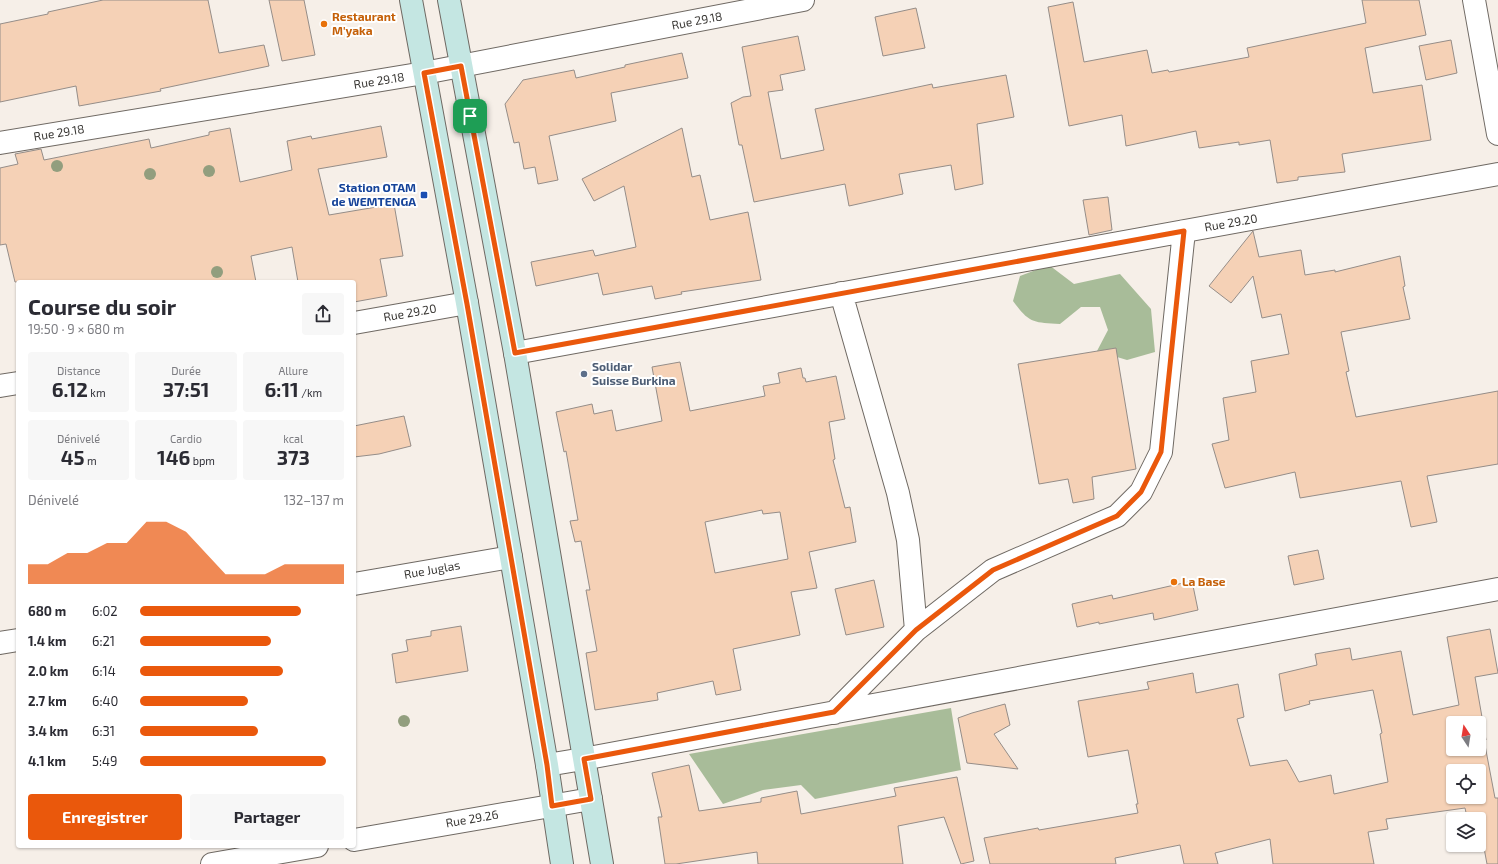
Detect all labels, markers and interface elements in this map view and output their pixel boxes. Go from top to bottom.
street label: Rue 29.18 [670,8,723,32]
place label: Restaurant M'yaka [332,9,396,38]
marker: Restaurant M'yaka [319,19,329,29]
street label: Rue 29.18 [352,69,405,91]
pin [453,99,487,133]
icon: arrive [459,105,481,127]
street label: Rue 29.18 [32,121,85,143]
place label: Station OTAM de WEMTENGA [331,180,416,208]
marker: Station OTAM de WEMTENGA [419,190,429,200]
street label: Rue 29.20 [1203,210,1258,234]
text: Course du soir [28,293,176,319]
button: share [302,293,344,335]
street label: Rue 29.20 [382,300,437,324]
text: 19:50 · 9 × 680 m [28,321,124,337]
place label: Solidar Suisse Burkina [592,359,676,387]
text: Distance [57,364,100,377]
text: Durée [171,364,201,377]
text: Allure [278,364,308,377]
marker: Solidar Suisse Burkina [579,369,589,379]
text: 6.12 [52,377,88,401]
text: 37:51 [163,377,209,401]
text: 6:11 [265,377,299,401]
text: km [88,386,106,399]
text: /km [299,386,322,399]
text: Dénivelé [57,432,100,445]
text: Cardio [170,432,202,445]
text: kcal [283,432,303,445]
text: 45 [61,445,85,469]
text: 146 [157,445,190,469]
text: 373 [277,445,310,469]
text: m [85,454,97,467]
text: bpm [190,454,215,467]
text: Dénivelé [28,492,79,508]
text: 132–137 m [284,492,344,508]
street label: Rue Juglas [403,557,461,581]
place label: La Base [1182,574,1226,588]
marker: La Base [1169,577,1179,587]
text: 680 m [28,603,66,619]
text: 6:02 [92,603,118,619]
text: 1.4 km [28,633,67,649]
text: 6:21 [92,633,115,649]
text: 2.0 km [28,663,68,679]
text: 6:14 [92,663,116,679]
text: 2.7 km [28,693,67,709]
text: 6:40 [92,693,118,709]
north arrow [1446,716,1486,756]
map controls [1446,716,1486,852]
text: 3.4 km [28,723,68,739]
text: 6:31 [92,723,115,739]
text: 4.1 km [28,753,66,769]
text: 5:49 [92,753,117,769]
button: locate [1446,764,1486,804]
button: Enregistrer [28,794,182,840]
button: Partager [190,794,344,840]
street label: Rue 29.26 [444,806,499,830]
button: layers [1446,812,1486,852]

